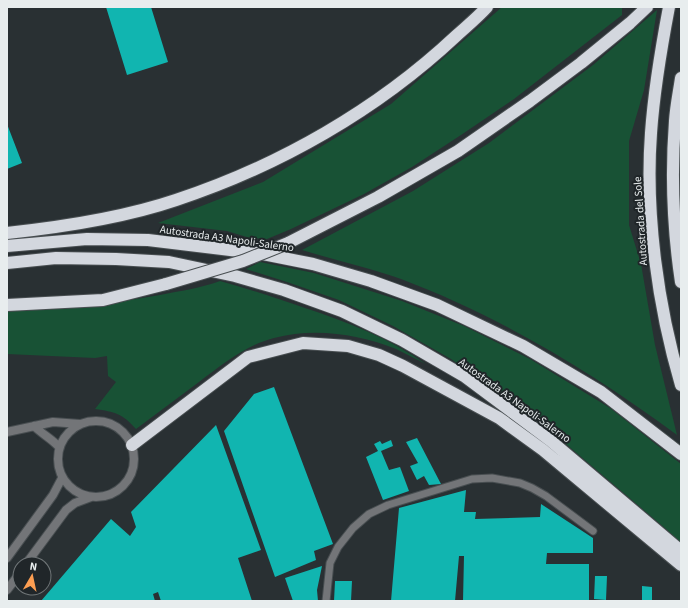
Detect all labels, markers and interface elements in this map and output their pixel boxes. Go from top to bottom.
street label: Autostrada del Sole [630,175,651,266]
street label: Autostrada A3 Napoli-Salerno [159,222,295,255]
street label: Autostrada A3 Napoli-Salerno [456,355,574,446]
north arrow [12,556,52,596]
text: N [29,559,38,575]

